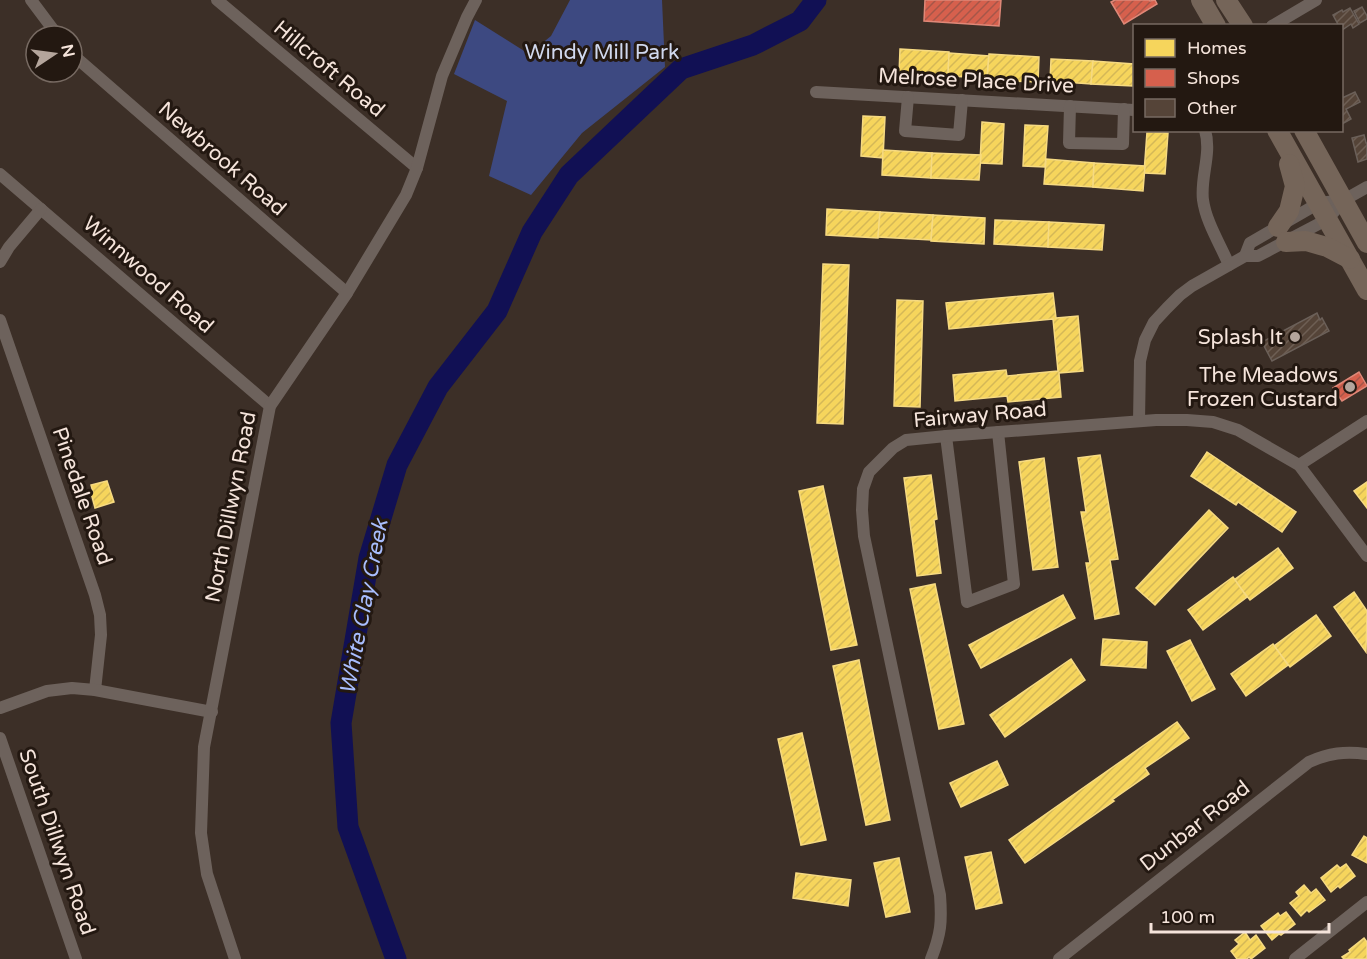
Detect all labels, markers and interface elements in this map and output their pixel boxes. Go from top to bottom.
street label: Hillcroft Road [268,15,390,123]
north arrow [24,24,84,84]
legend [1133,24,1343,132]
text: Homes [1187,37,1247,59]
park label: Windy Mill Park [524,40,680,65]
text: N [56,42,79,59]
street label: Melrose Place Drive [877,63,1075,99]
text: Shops [1187,67,1240,89]
street label: Newbrook Road [153,97,291,221]
text: Other [1187,97,1237,119]
street label: Winnwood Road [77,211,219,339]
place label: Splash It [1198,325,1283,350]
marker: Splash It [1288,330,1302,344]
place label: The Meadows Frozen Custard [1187,363,1338,412]
marker: The Meadows Frozen Custard [1343,380,1357,394]
street label: Fairway Road [912,397,1048,433]
street label: North Dillwyn Road [200,409,262,605]
street label: Pinedale Road [47,424,117,568]
water label: White Clay Creek [334,515,394,697]
street label: South Dillwyn Road [13,746,101,938]
street label: Dunbar Road [1135,775,1255,877]
scale bar [1151,896,1330,934]
text: 100 m [1160,906,1215,928]

